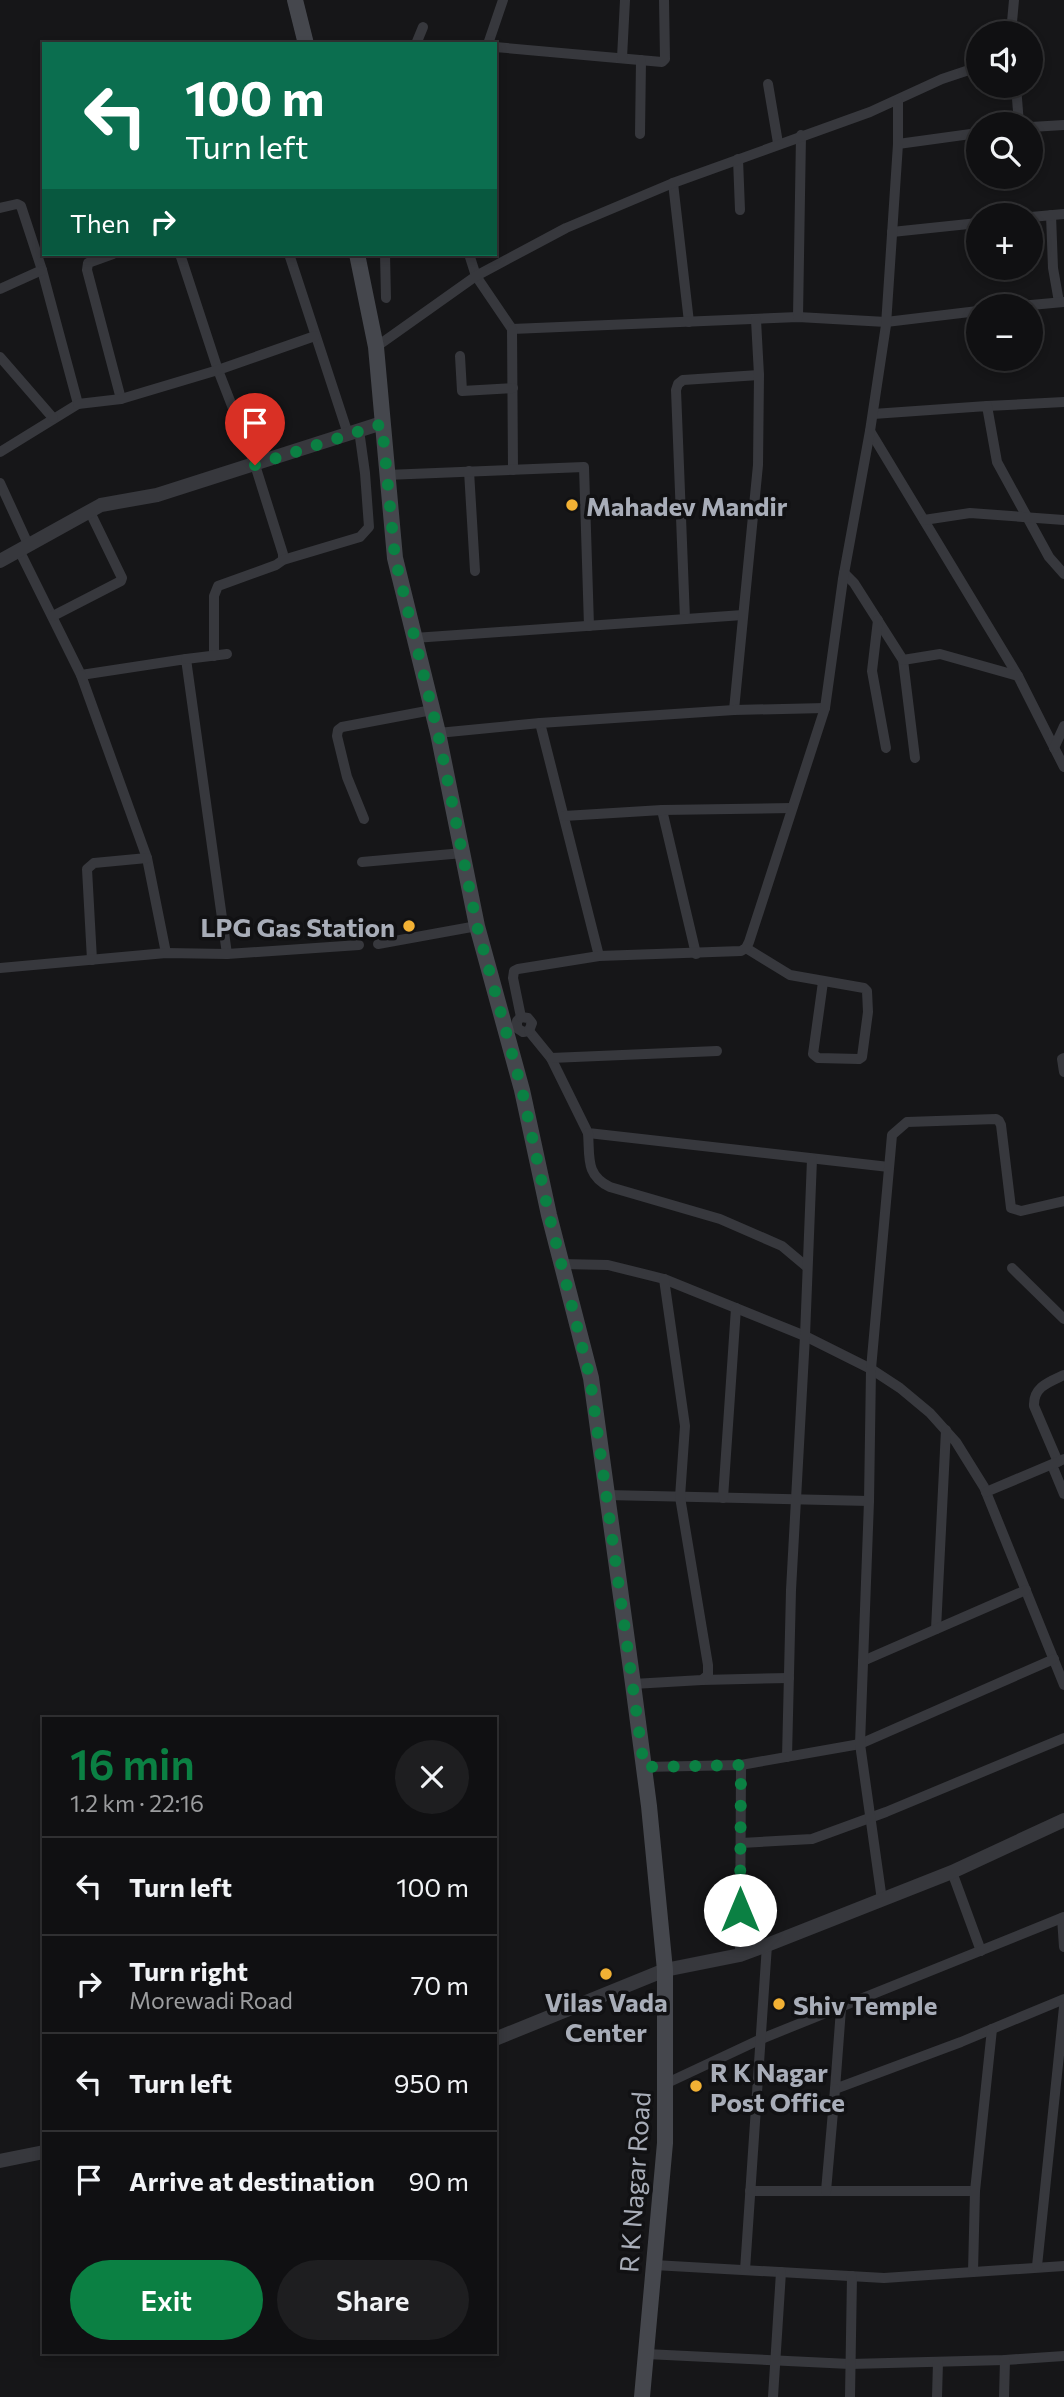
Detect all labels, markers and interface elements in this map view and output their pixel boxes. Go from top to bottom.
map controls [966,21,1043,371]
button: sound [966,21,1043,98]
text: 100 m [185,66,324,126]
icon: left [70,70,161,161]
button: search [966,112,1043,189]
text: Turn left [185,126,309,166]
icon: right [144,203,182,241]
button: + [966,203,1043,280]
text: Then [70,207,130,238]
button: − [966,294,1043,371]
pin [225,393,285,465]
icon: arrive [236,404,274,442]
place label: Mahadev Mandir [586,490,788,521]
marker: Mahadev Mandir [564,497,580,513]
place label: LPG Gas Station [201,911,395,942]
marker: LPG Gas Station [401,918,417,934]
text: 16 min [70,1737,195,1789]
button: close [395,1740,469,1814]
text: 1.2 km · 22:16 [70,1789,204,1817]
icon: left [70,1867,108,1905]
text: Turn left [129,1871,232,1902]
text: 100 m [396,1871,469,1902]
position arrow [703,1873,777,1947]
text: Turn right [129,1955,248,1986]
icon: right [70,1965,108,2003]
marker: Vilas Vada Center [598,1966,614,1982]
text: 70 m [411,1969,469,2000]
text: Morewadi Road [129,1986,293,2014]
place label: Vilas Vada Center [544,1986,668,2047]
place label: Shiv Temple [793,1989,937,2020]
marker: Shiv Temple [771,1996,787,2012]
place label: R K Nagar Post Office [710,2056,845,2117]
icon: left [70,2063,108,2101]
text: Turn left [129,2067,232,2098]
text: 950 m [394,2067,469,2098]
marker: R K Nagar Post Office [688,2078,704,2094]
street label: R K Nagar Road [612,2090,656,2274]
icon: arrive [70,2161,108,2199]
text: Arrive at destination [129,2165,375,2196]
text: 90 m [409,2165,469,2196]
button: Exit [70,2260,263,2340]
button: Share [277,2260,469,2340]

